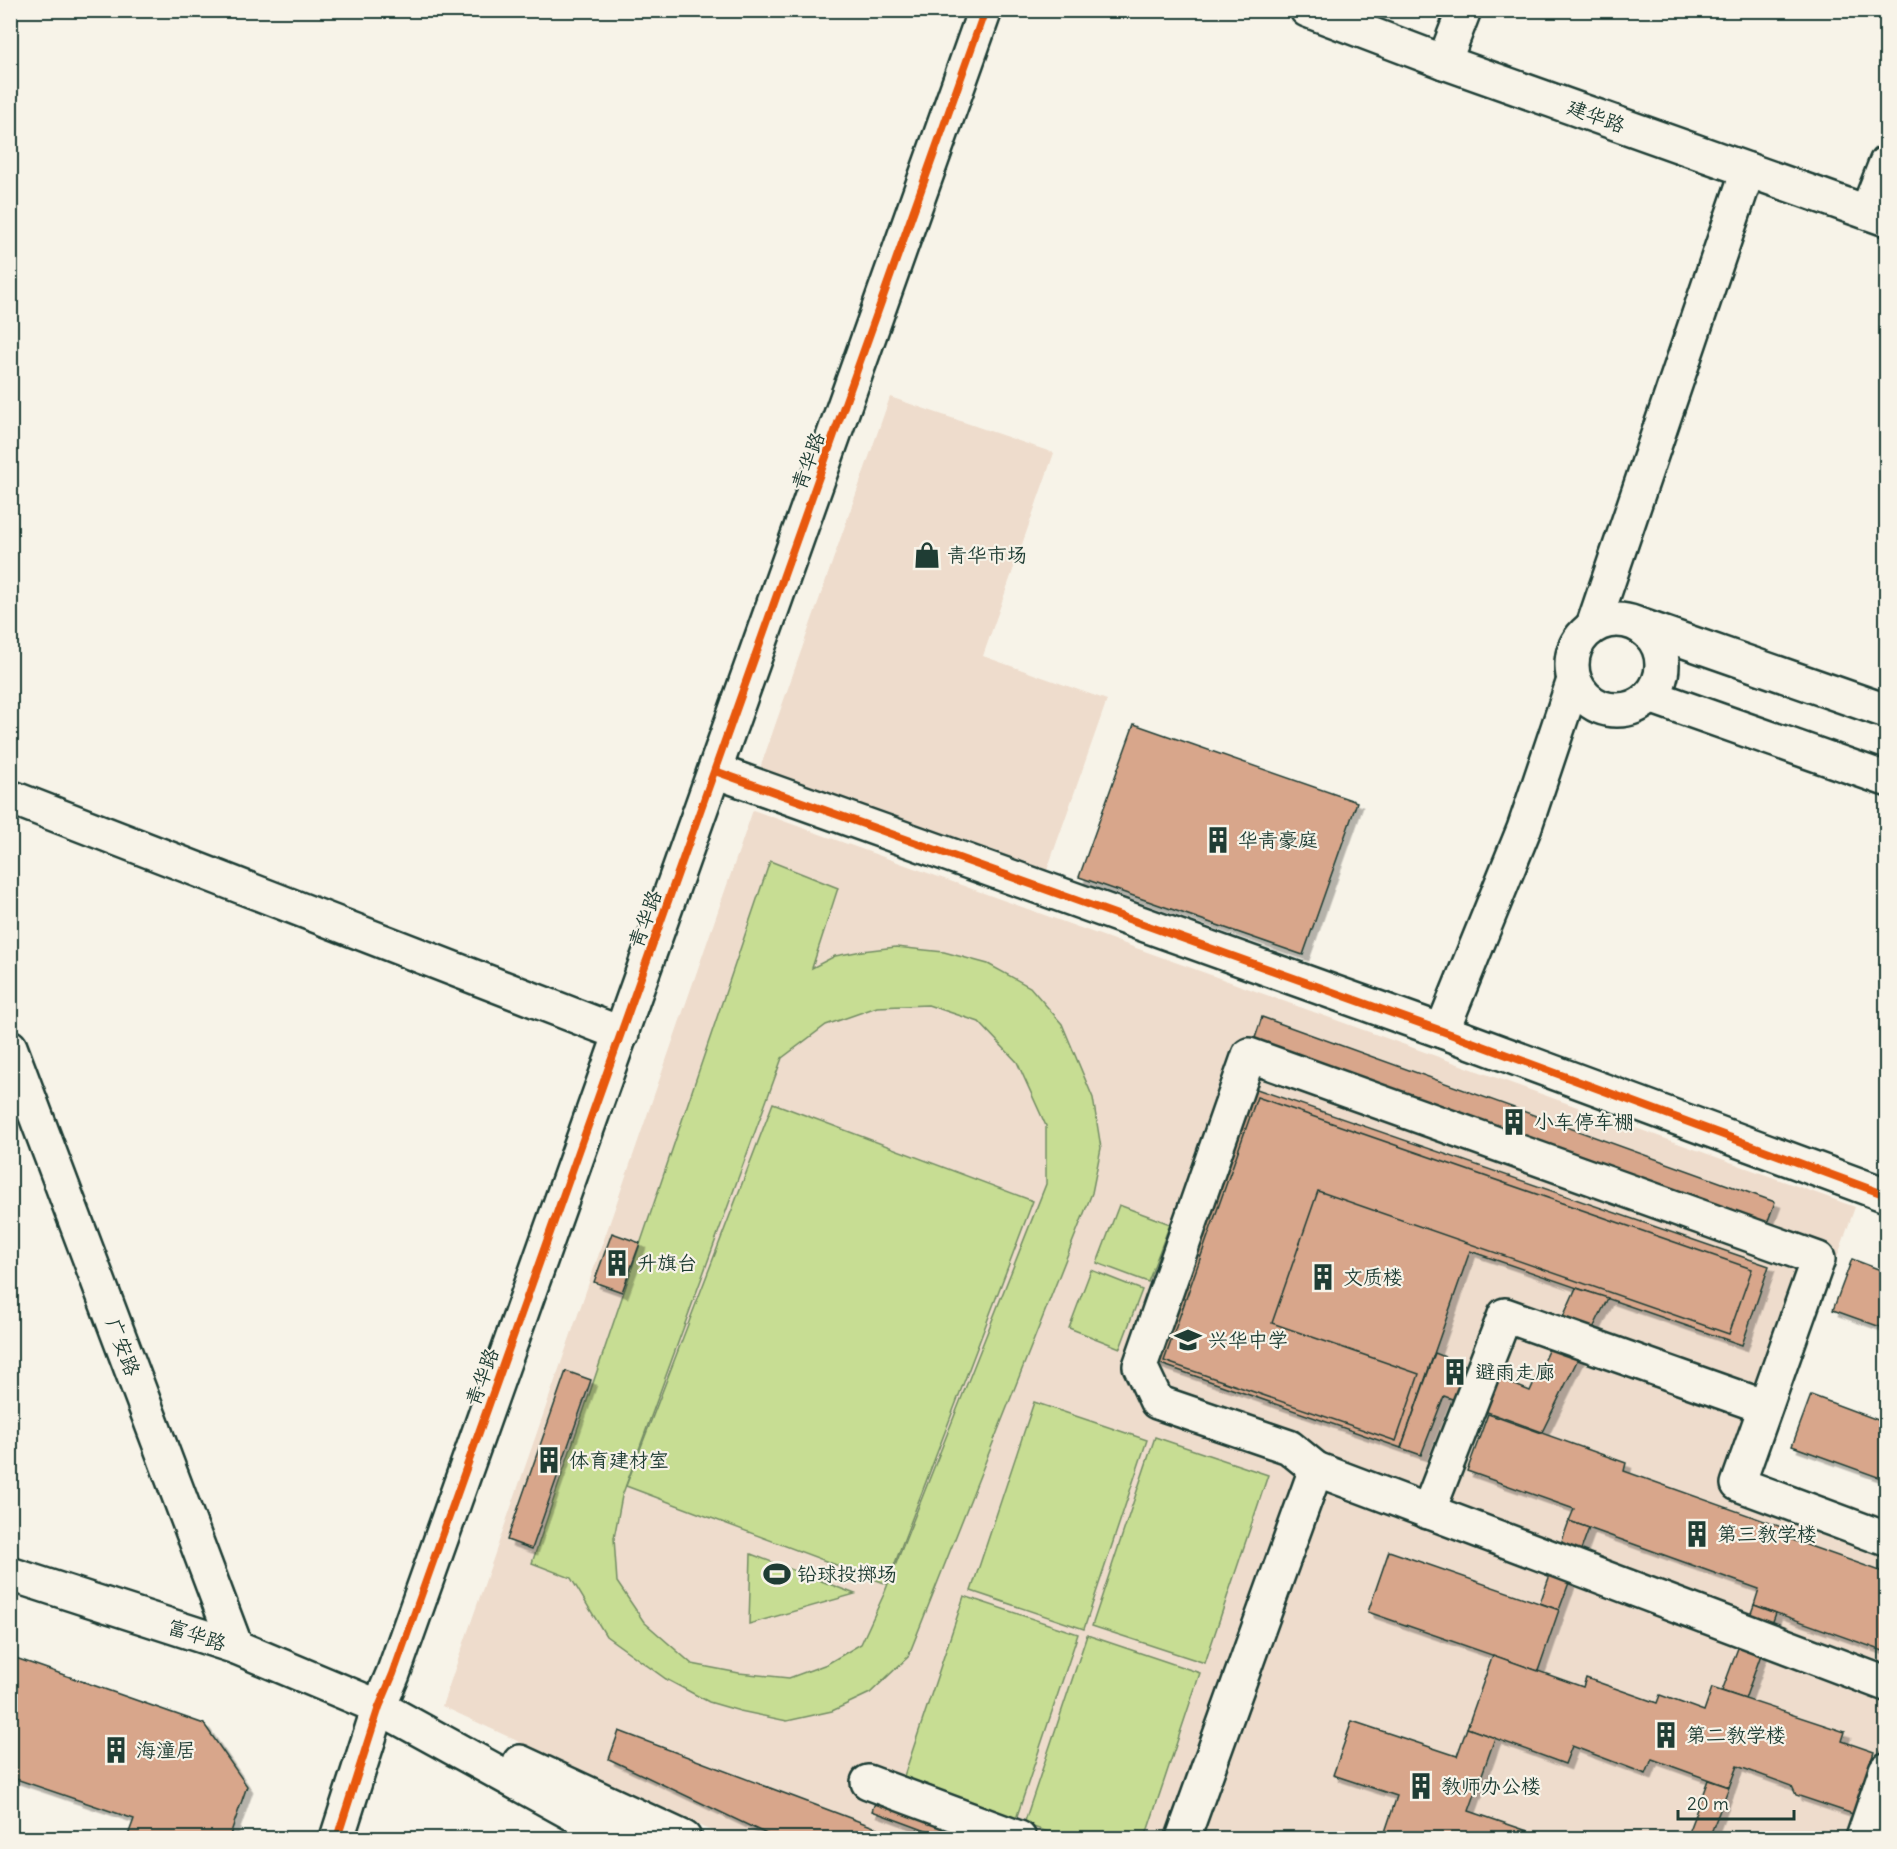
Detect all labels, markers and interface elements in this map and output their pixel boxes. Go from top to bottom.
street label: 建华路 [1564,94,1630,138]
street label: 青华路 [786,427,830,493]
shop icon: 青华市场 [912,540,942,570]
place label: 青华市场 [947,542,1027,567]
building icon: 华青豪庭 [1203,825,1233,855]
place label: 华青豪庭 [1238,827,1318,852]
street label: 青华路 [623,885,667,951]
building icon: 小车停车棚 [1499,1107,1529,1137]
place label: 小车停车棚 [1534,1109,1634,1134]
building icon: 升旗台 [602,1248,632,1278]
place label: 升旗台 [637,1250,697,1275]
building icon: 文质楼 [1308,1262,1338,1292]
place label: 文质楼 [1343,1264,1403,1289]
street label: 广安路 [101,1314,146,1380]
school or university icon: 兴华中学 [1173,1325,1203,1355]
place label: 兴华中学 [1208,1327,1288,1352]
street label: 青华路 [460,1343,504,1409]
building icon: 避雨走廊 [1440,1357,1470,1387]
place label: 避雨走廊 [1475,1359,1555,1384]
building icon: 体育建材室 [534,1445,564,1475]
place label: 体育建材室 [569,1447,669,1472]
building icon: 第三教学楼 [1682,1519,1712,1549]
place label: 第三教学楼 [1717,1521,1817,1546]
sports icon: 铅球投掷场 [762,1559,792,1589]
place label: 铅球投掷场 [797,1561,897,1586]
street label: 富华路 [165,1613,230,1656]
building icon: 第二教学楼 [1651,1720,1681,1750]
place label: 第二教学楼 [1686,1722,1786,1747]
building icon: 海潼居 [101,1735,131,1765]
place label: 海潼居 [136,1737,196,1762]
building icon: 教师办公楼 [1406,1771,1436,1801]
place label: 教师办公楼 [1441,1773,1541,1798]
scale bar [1678,1783,1794,1821]
text: 20 m [1687,1792,1729,1815]

